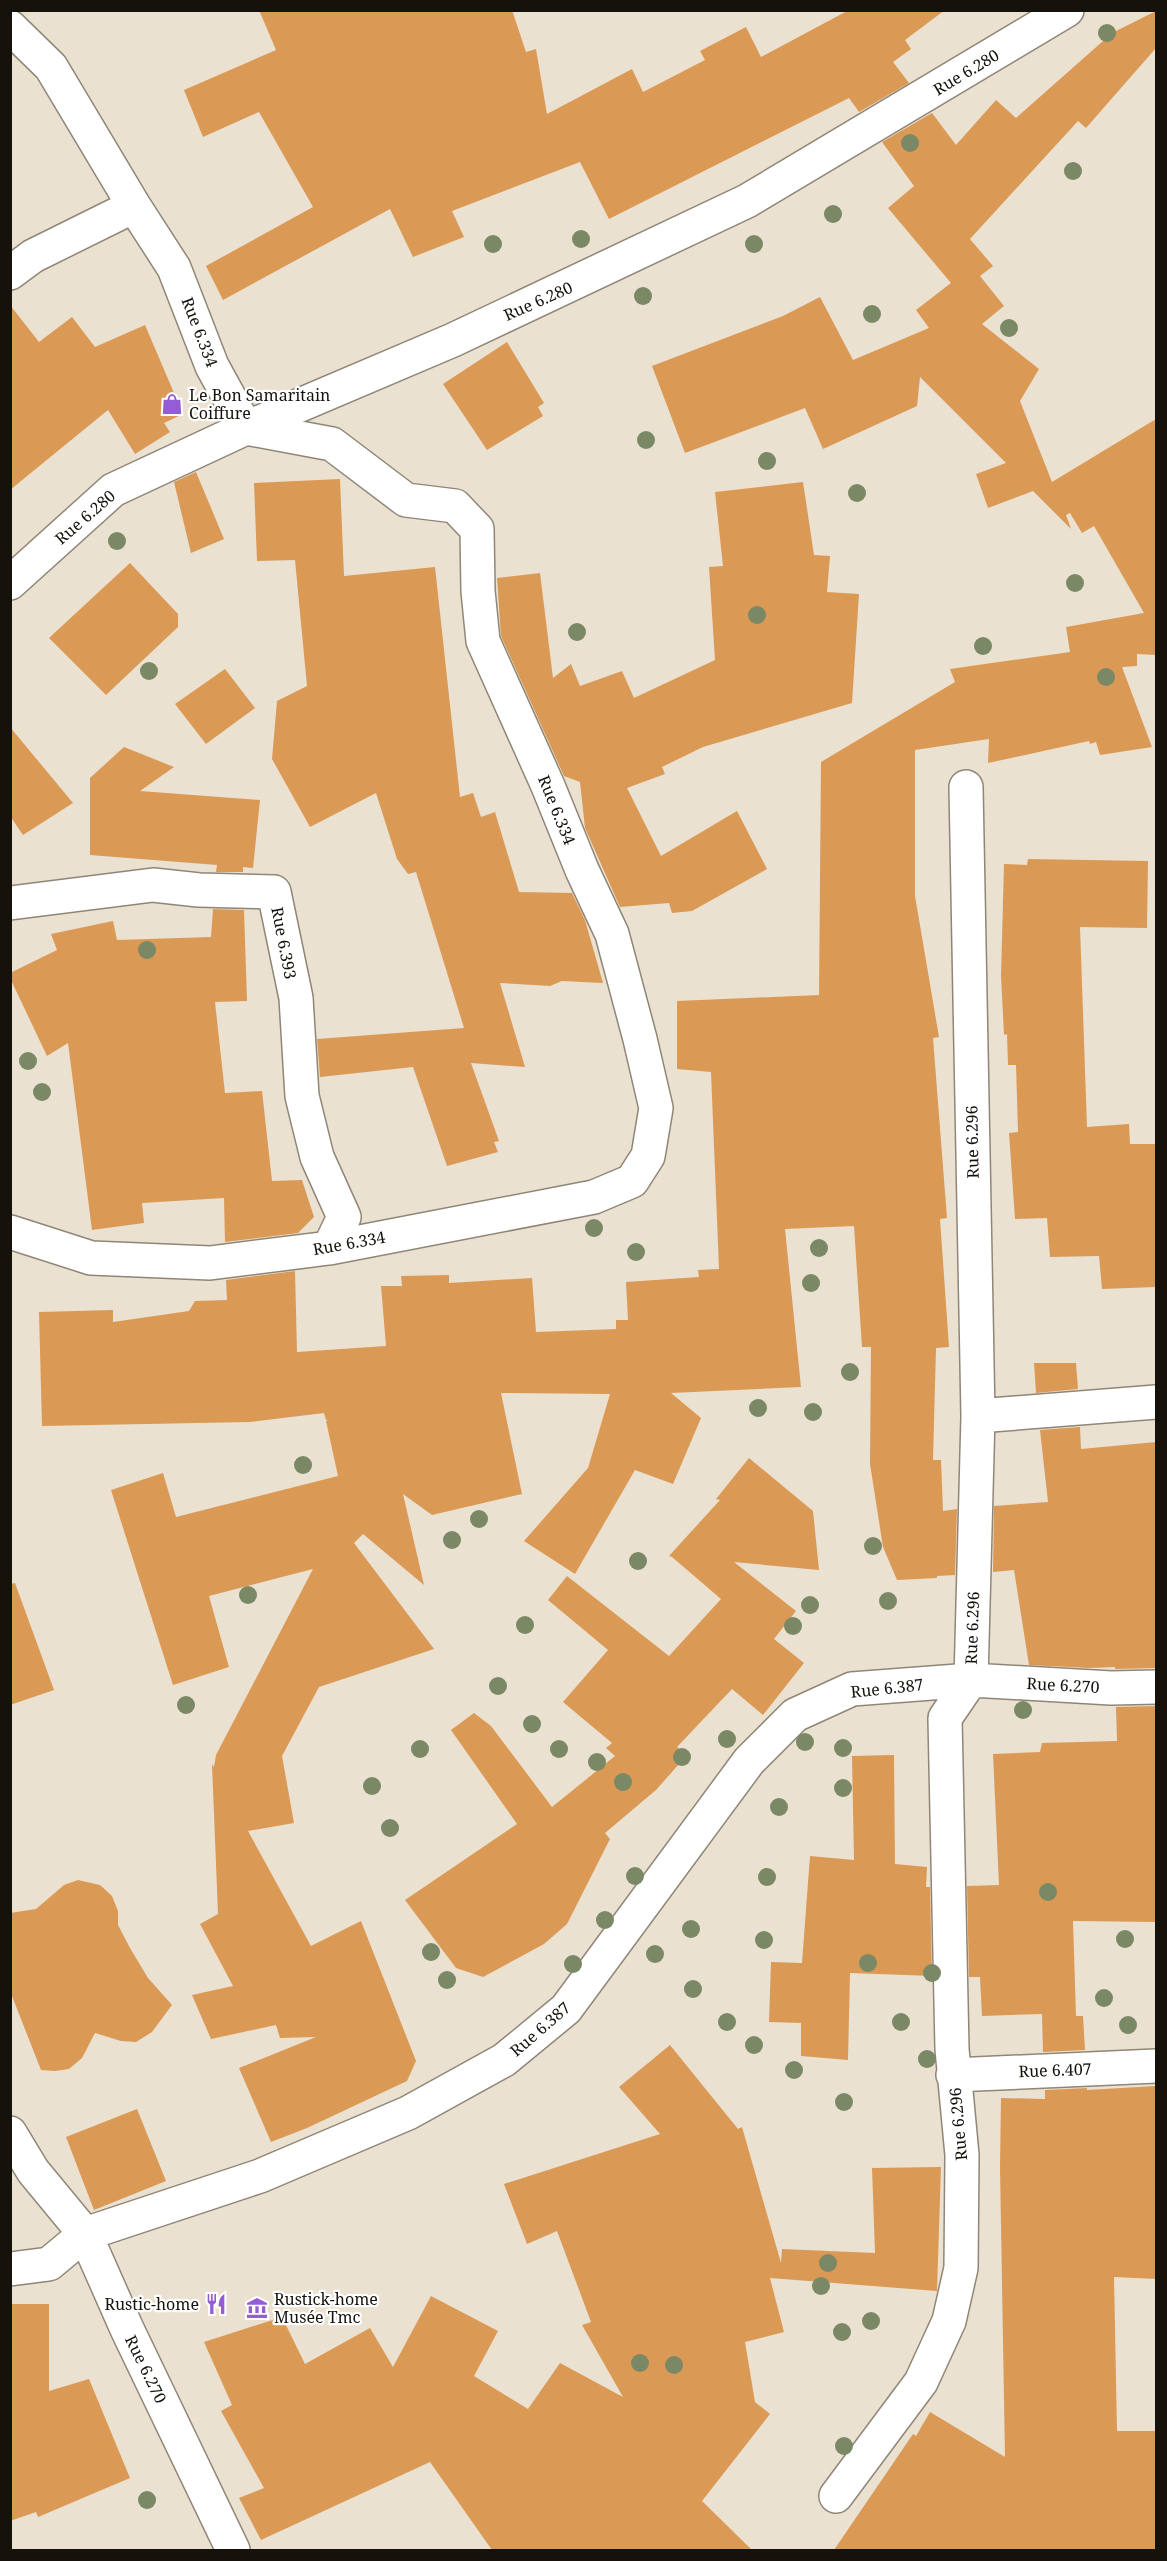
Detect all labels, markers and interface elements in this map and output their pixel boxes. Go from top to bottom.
street label: Rue 6.280 [929,44,1003,100]
street label: Rue 6.280 [500,276,576,326]
street label: Rue 6.334 [177,294,223,370]
place label: Le Bon Samaritain Coiffure [189,384,330,424]
shop icon: Le Bon Samaritain Coiffure [160,392,184,416]
street label: Rue 6.280 [50,485,120,549]
street label: Rue 6.334 [533,772,581,848]
street label: Rue 6.393 [266,905,302,981]
street label: Rue 6.296 [960,1105,984,1179]
street label: Rue 6.334 [311,1226,387,1260]
street label: Rue 6.296 [960,1591,984,1665]
street label: Rue 6.270 [1026,1672,1100,1698]
street label: Rue 6.387 [849,1673,925,1703]
street label: Rue 6.387 [505,1997,575,2061]
street label: Rue 6.407 [1018,2058,1092,2082]
street label: Rue 6.296 [944,2087,972,2161]
place label: Rustick-home Musée Tmc [274,2288,378,2328]
restaurant icon: Rustic-home [204,2292,228,2316]
place label: Rustic-home [104,2293,199,2315]
museum icon: Rustick-home Musée Tmc [245,2296,269,2320]
street label: Rue 6.270 [120,2331,172,2407]

